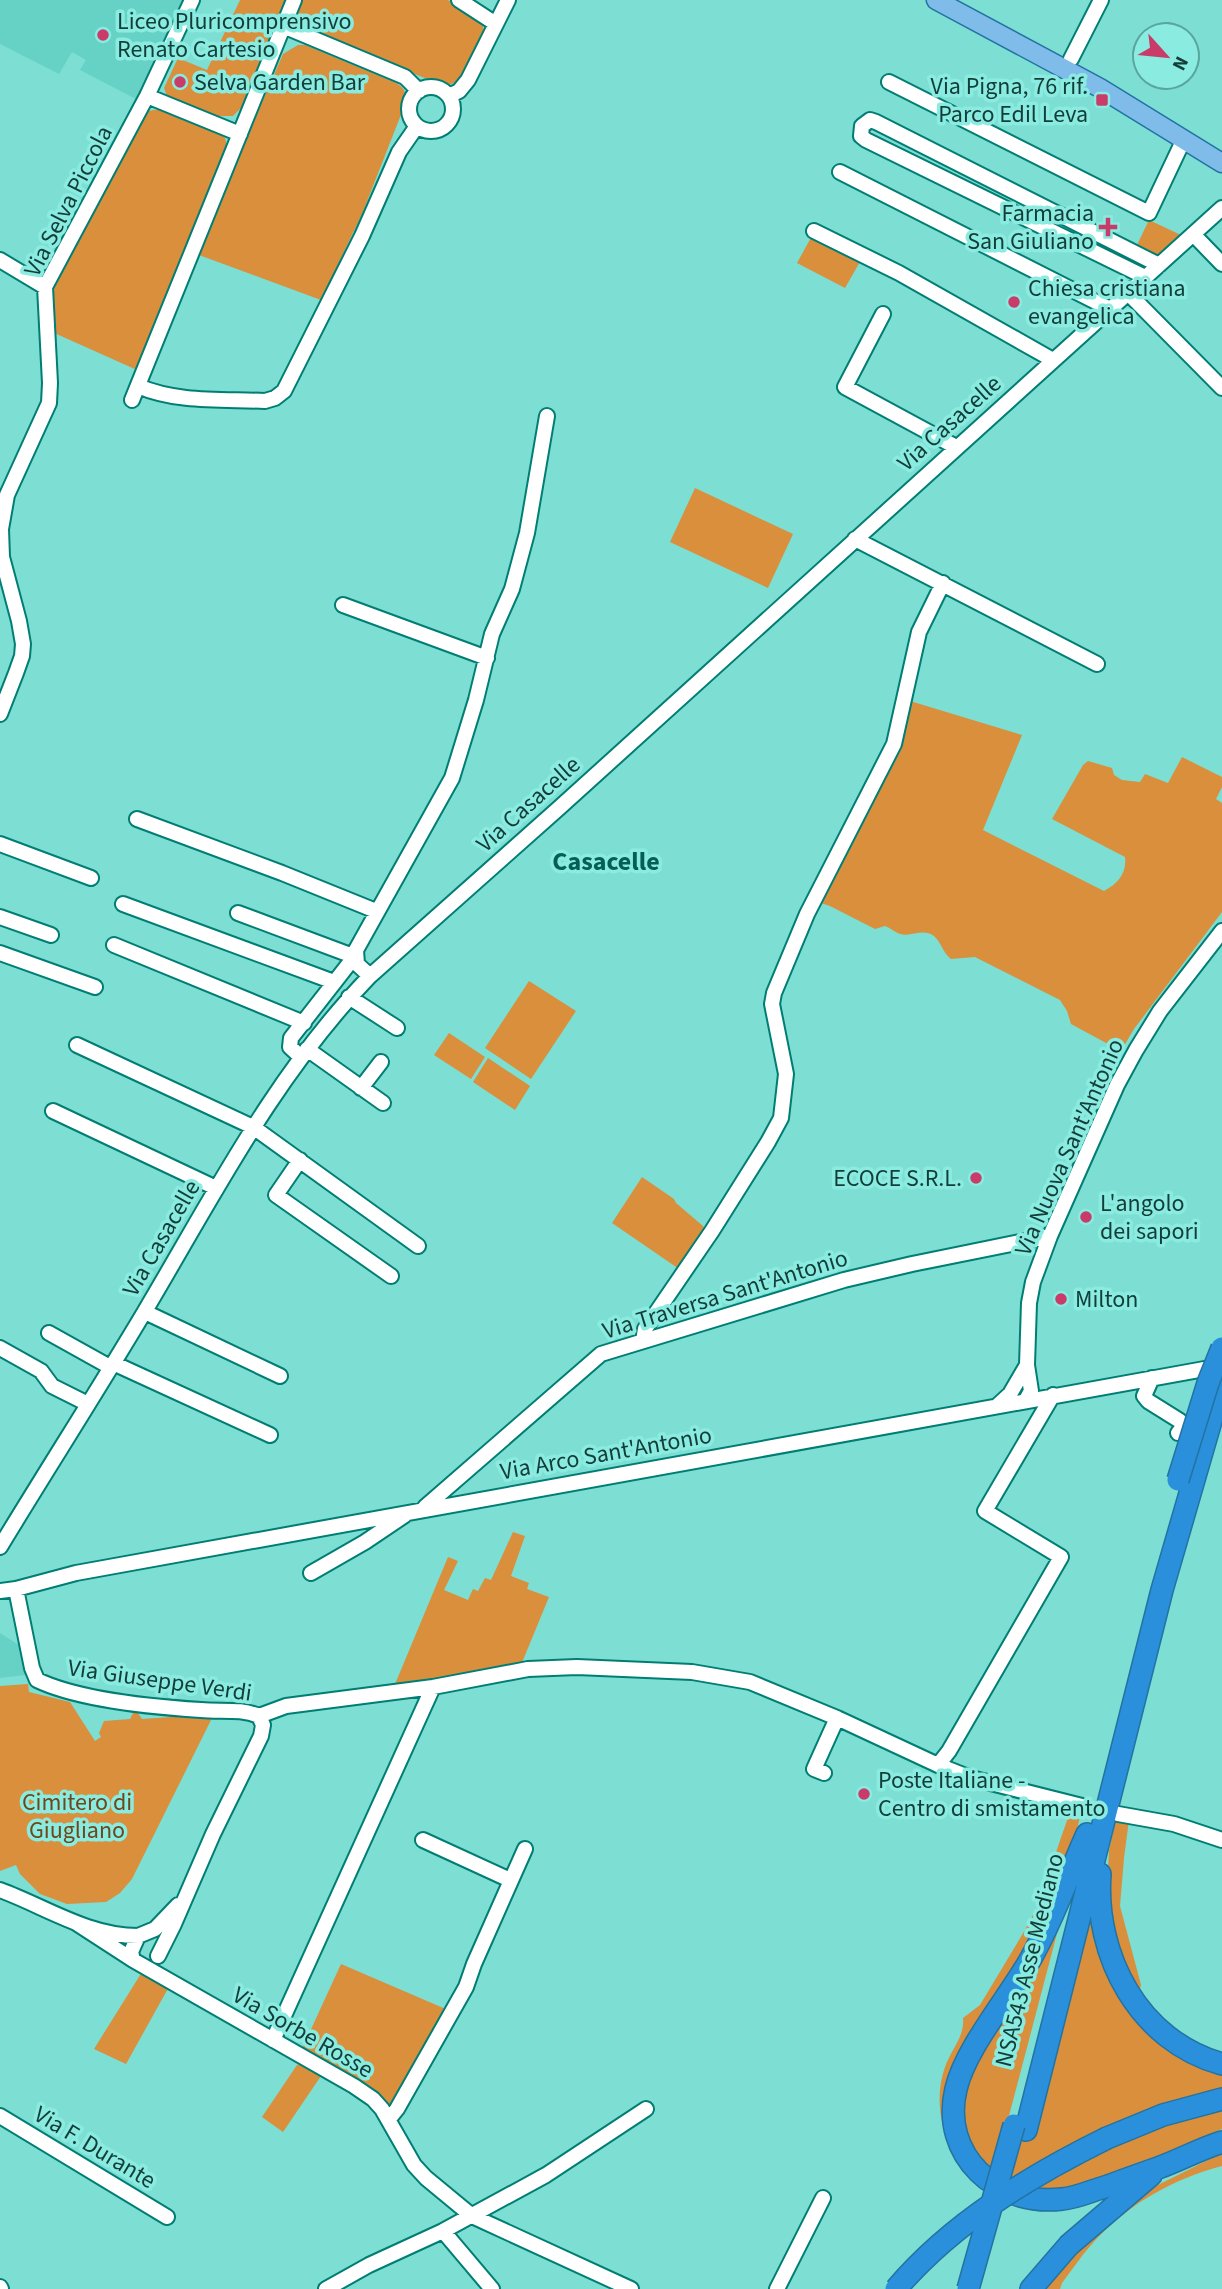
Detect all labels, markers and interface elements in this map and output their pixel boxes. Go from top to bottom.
place label: Liceo Pluricomprensivo Renato Cartesio [117,4,352,67]
north arrow [1131,21,1201,91]
marker: Liceo Pluricomprensivo Renato Cartesio [95,27,111,43]
text: N [1165,51,1195,75]
place label: Selva Garden Bar [194,65,366,100]
place label: Via Pigna, 76 rif. Parco Edil Leva [931,69,1088,132]
marker: Selva Garden Bar [172,74,188,90]
marker: Via Pigna, 76 rif. Parco Edil Leva [1094,92,1110,108]
street label: Via Selva Piccola [15,120,122,283]
place label: Farmacia San Giuliano [967,196,1094,259]
marker: Farmacia San Giuliano [1100,219,1116,235]
place label: Chiesa cristiana evangelica [1028,271,1186,334]
marker: Chiesa cristiana evangelica [1006,294,1022,310]
street label: Via Casacelle [889,367,1009,480]
street label: Via Casacelle [468,748,588,861]
district label: Casacelle [552,843,660,880]
street label: Via Nuova Sant'Antonio [1006,1033,1133,1261]
place label: ECOCE S.R.L. [833,1161,962,1196]
marker: ECOCE S.R.L. [968,1170,984,1186]
street label: Via Casacelle [114,1173,209,1303]
place label: L'angolo dei sapori [1100,1186,1199,1249]
marker: L'angolo dei sapori [1078,1209,1094,1225]
street label: Via Traversa Sant'Antonio [598,1240,852,1348]
place label: Milton [1075,1282,1138,1317]
marker: Milton [1053,1291,1069,1307]
street label: Via Arco Sant'Antonio [498,1418,715,1489]
street label: Via Giuseppe Verdi [66,1650,254,1711]
place label: Poste Italiane - Centro di smistamento [878,1763,1106,1826]
park label: Cimitero di Giugliano [22,1785,132,1848]
marker: Poste Italiane - Centro di smistamento [856,1786,872,1802]
street label: NSA543 Asse Mediano [986,1850,1073,2071]
street label: Via Sorbe Rosse [226,1978,380,2087]
street label: Via F. Durante [27,2097,162,2198]

